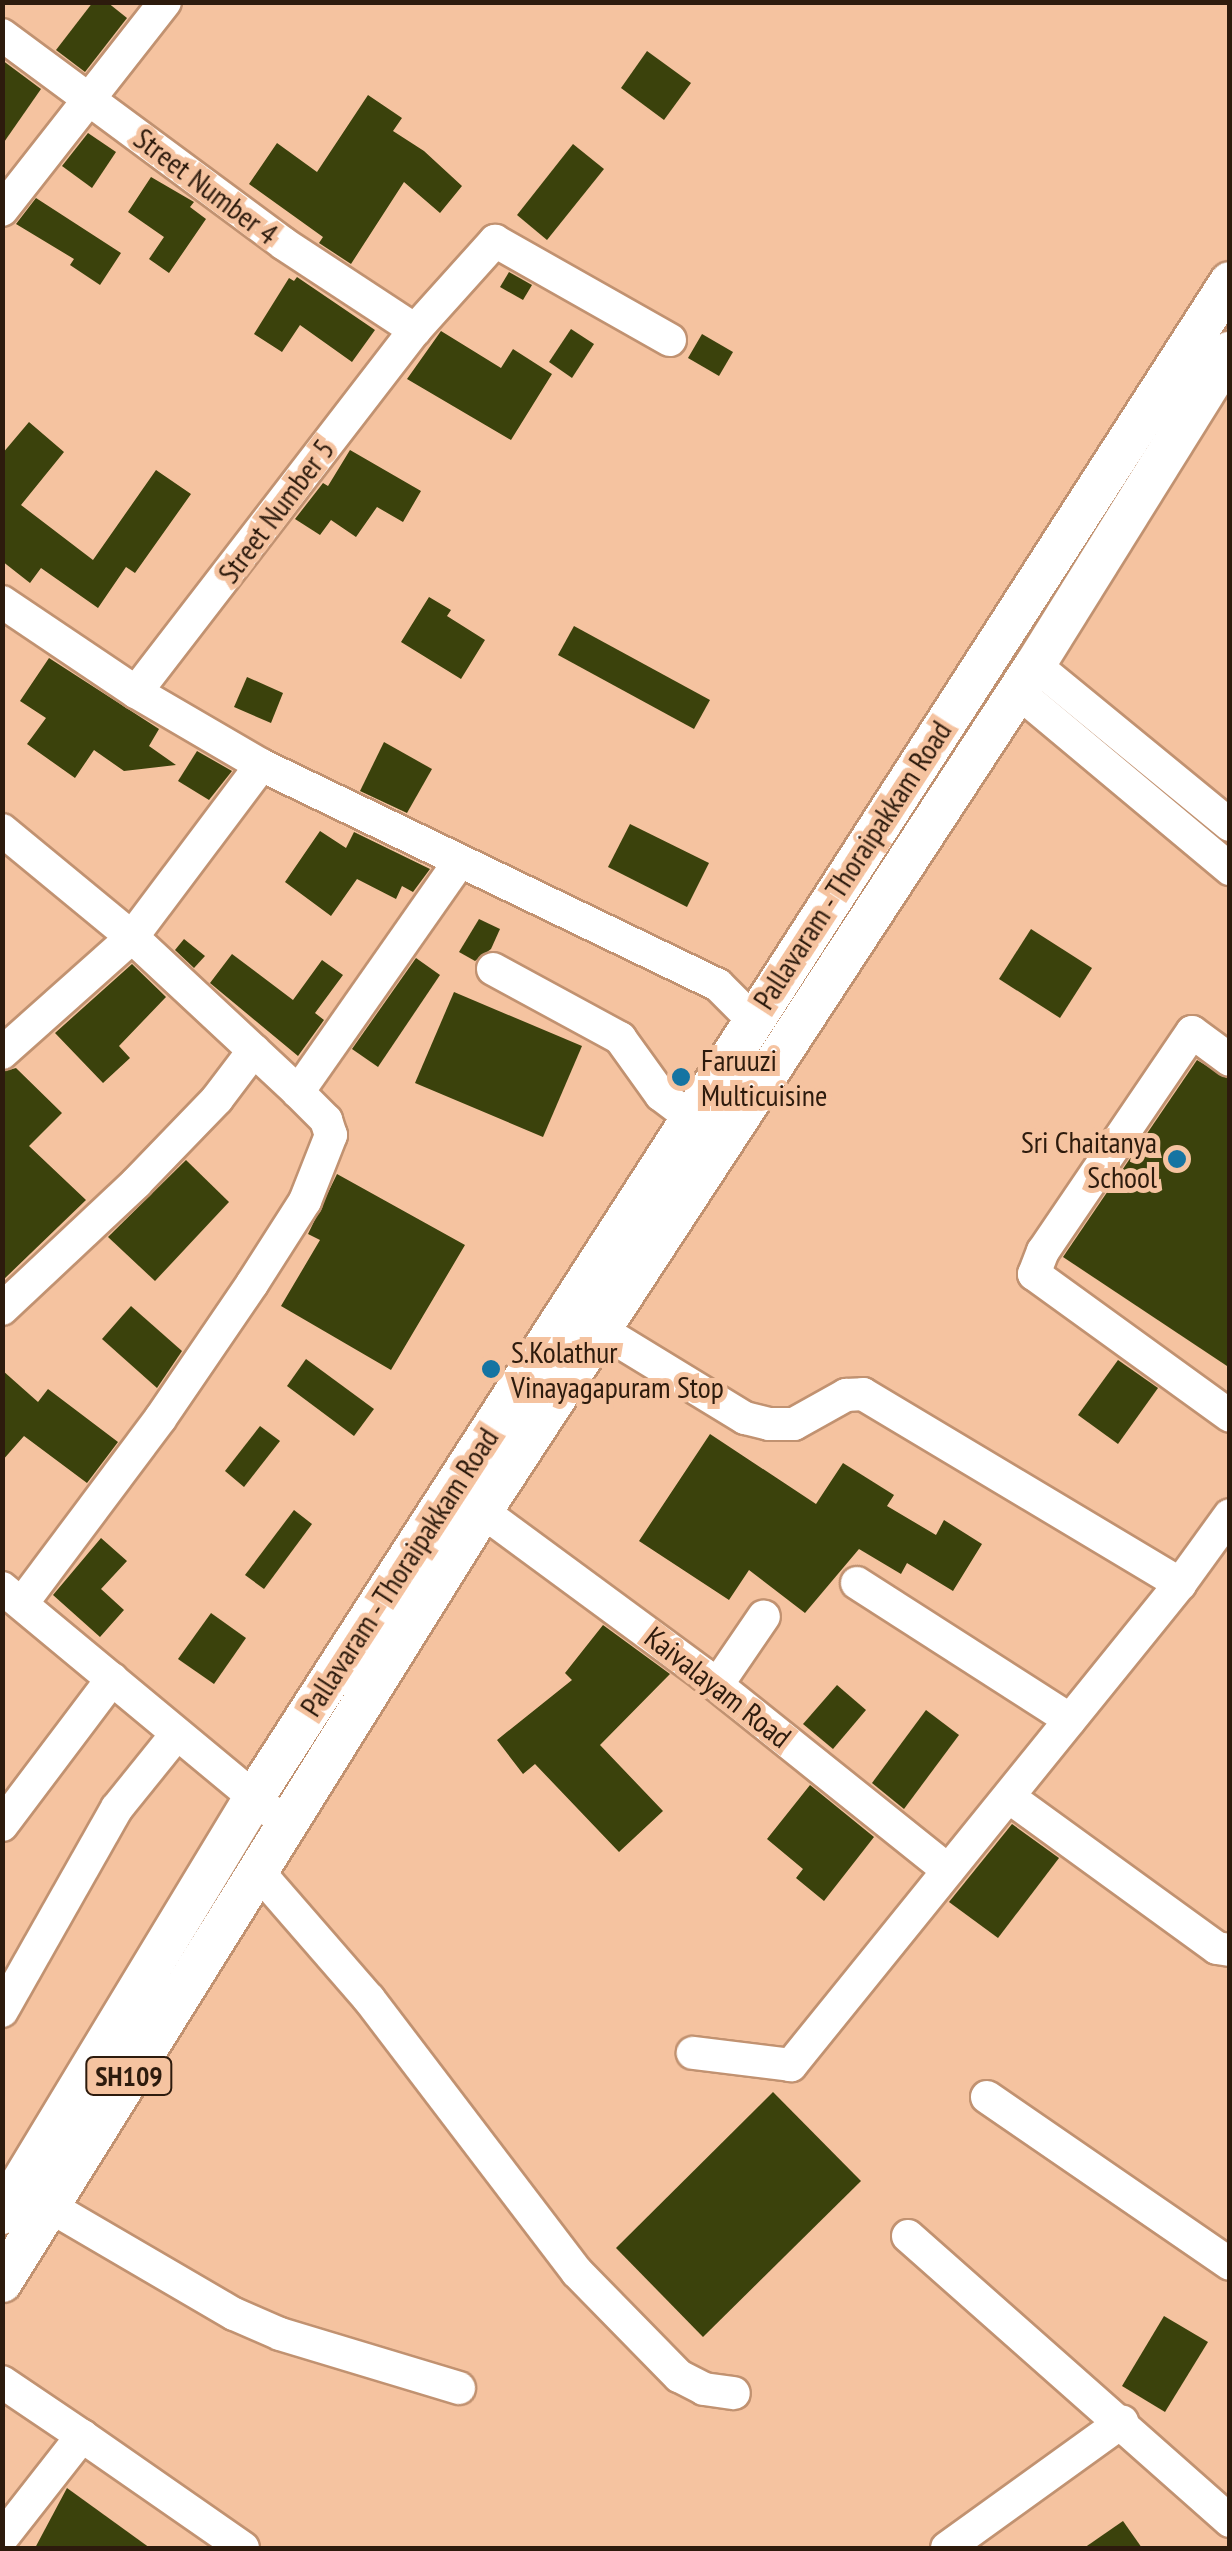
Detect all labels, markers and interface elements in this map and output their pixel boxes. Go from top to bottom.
street label: Street Number 4 [127,120,285,252]
street label: Street Number 5 [210,432,342,590]
street label: Pallavaram - Thoraipakkam Road [745,713,959,1017]
place label: Faruuzi Multicuisine [701,1042,827,1112]
marker: Faruuzi Multicuisine [670,1066,692,1088]
place label: Sri Chaitanya School [1021,1124,1157,1194]
marker: Sri Chaitanya School [1166,1148,1188,1170]
place label: S.Kolathur Vinayagapuram Stop [511,1334,724,1404]
marker: S.Kolathur Vinayagapuram Stop [480,1358,502,1380]
street label: Pallavaram - Thoraipakkam Road [292,1420,506,1724]
street label: Kaivalayam Road [638,1619,798,1755]
road number: SH109 [84,2053,174,2099]

